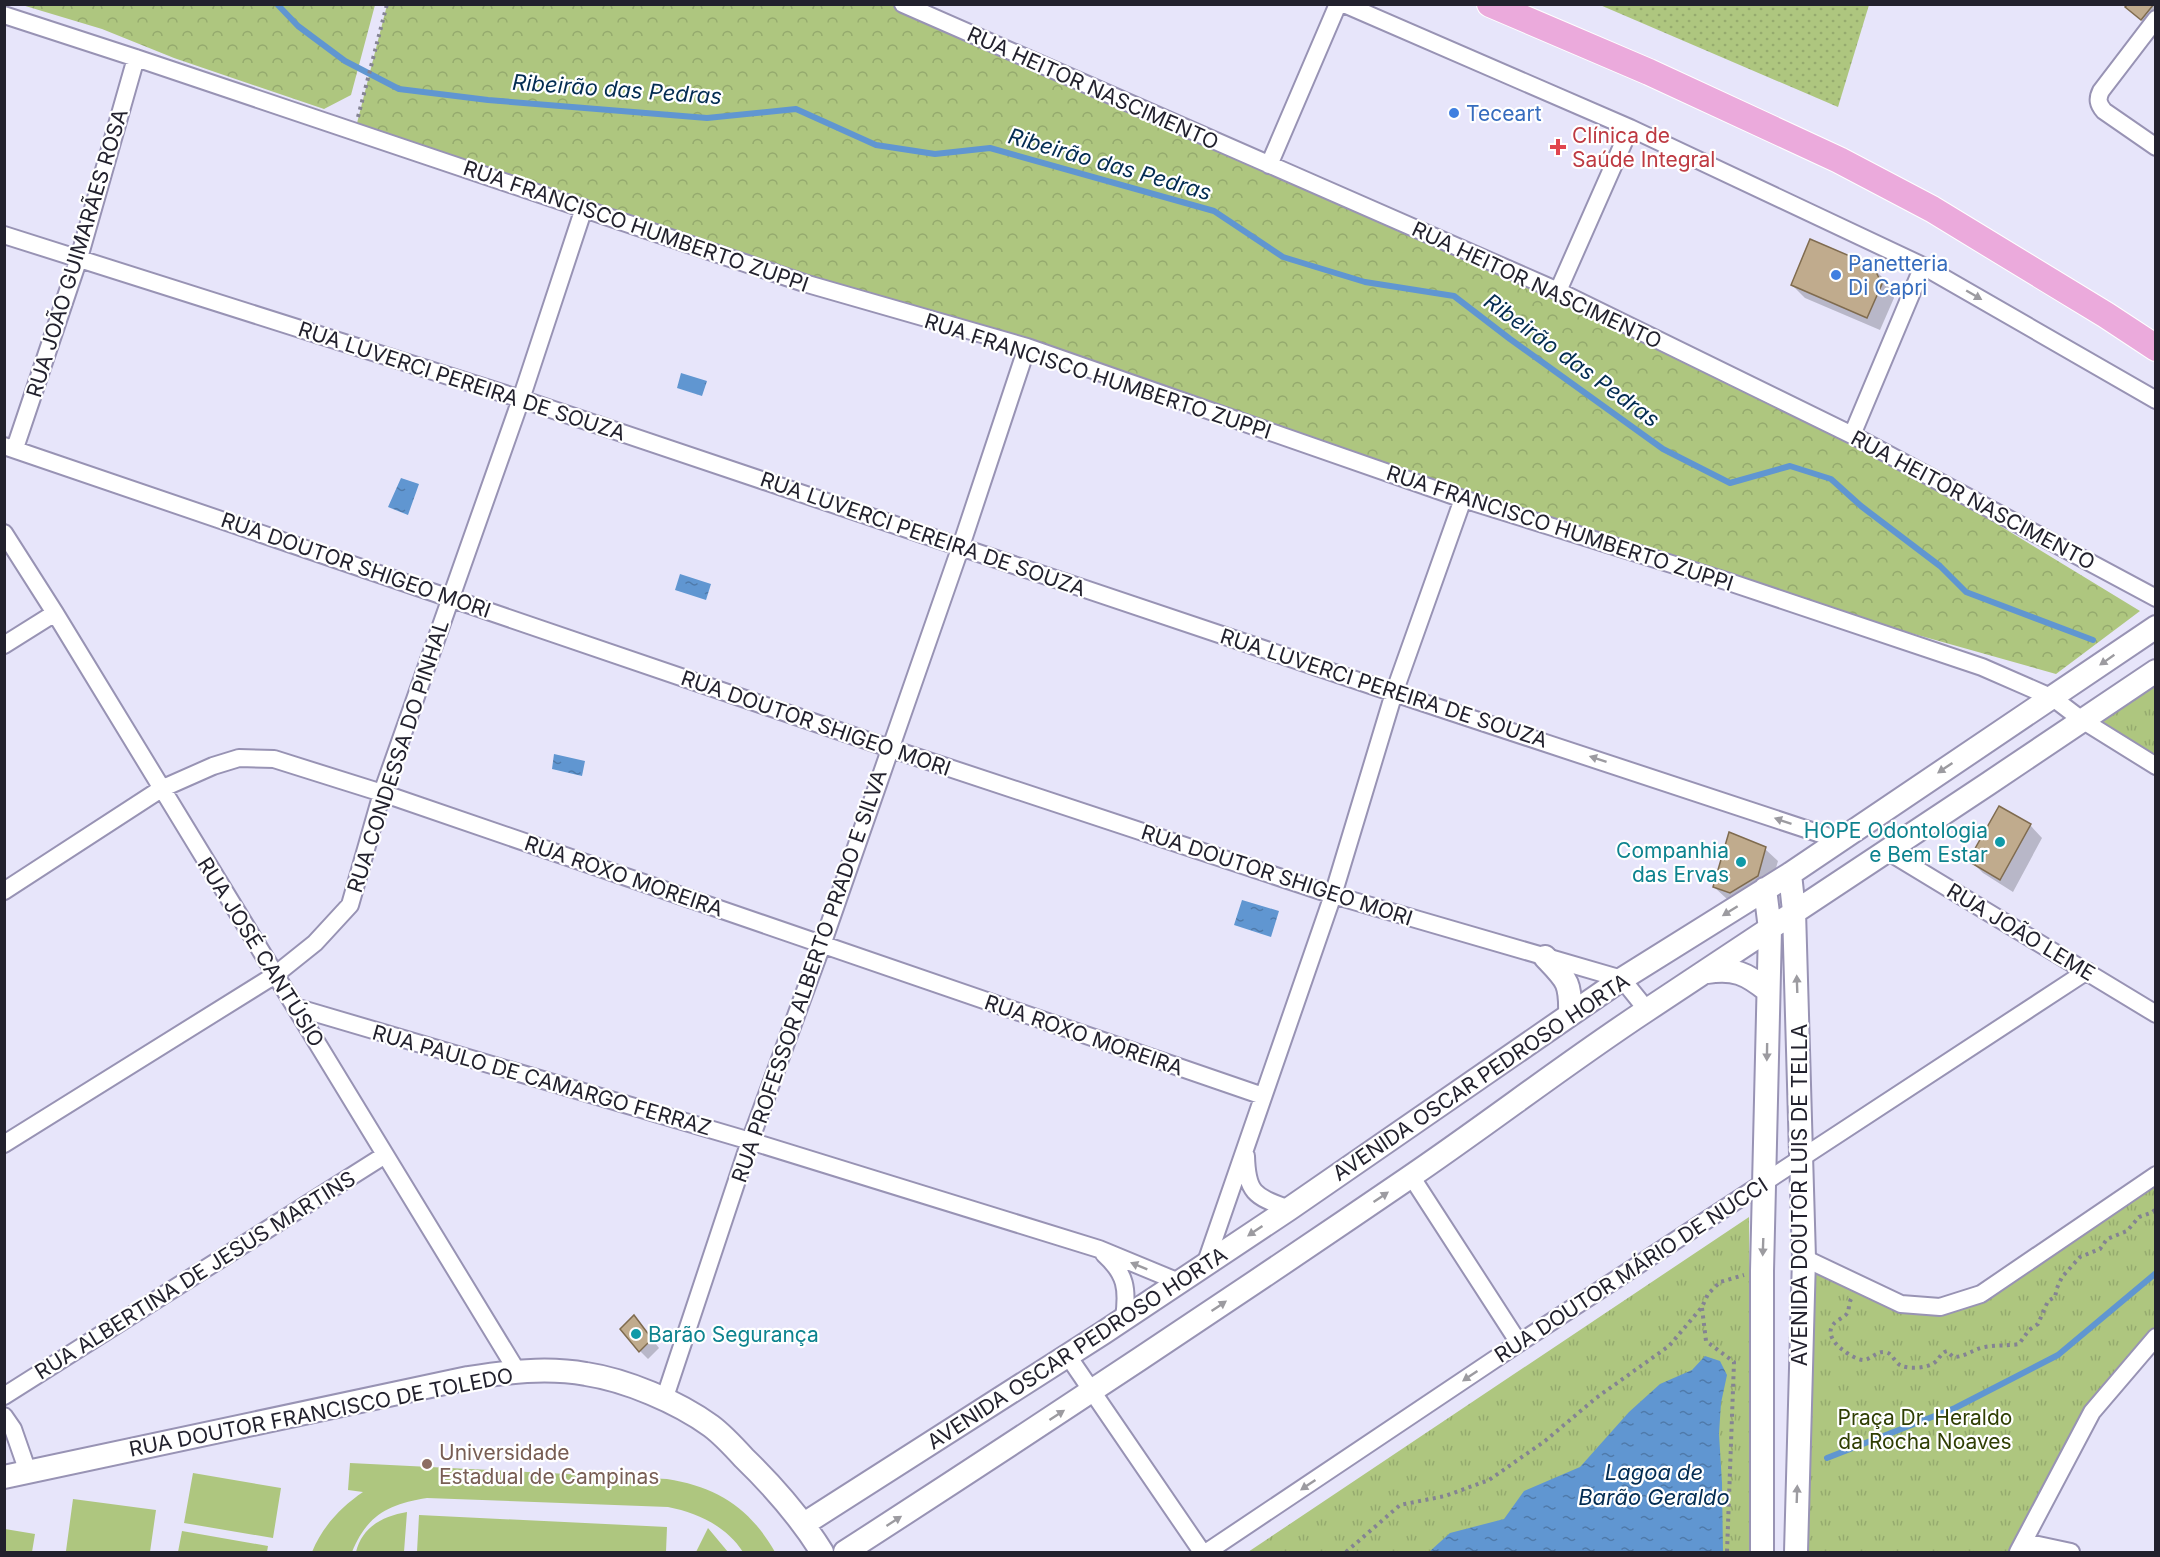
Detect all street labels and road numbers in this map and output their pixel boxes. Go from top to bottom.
street label: RUA HEITOR NASCIMENTO [963,21,1223,155]
street label: RUA JOÃO GUIMARÃES ROSA [20,106,133,400]
street label: RUA FRANCISCO HUMBERTO ZUPPI [460,155,812,297]
street label: RUA HEITOR NASCIMENTO [1408,216,1666,354]
street label: RUA FRANCISCO HUMBERTO ZUPPI [921,308,1275,444]
street label: RUA LUVERCI PEREIRA DE SOUZA [295,316,629,446]
street label: RUA HEITOR NASCIMENTO [1847,425,2099,575]
street label: RUA FRANCISCO HUMBERTO ZUPPI [1383,460,1737,596]
street label: RUA LUVERCI PEREIRA DE SOUZA [757,466,1089,602]
street label: RUA DOUTOR SHIGEO MORI [218,507,494,623]
street label: RUA CONDESSA DO PINHAL [342,616,454,896]
street label: RUA LUVERCI PEREIRA DE SOUZA [1217,623,1551,753]
street label: RUA DOUTOR SHIGEO MORI [678,665,954,781]
street label: RUA PROFESSOR ALBERTO PRADO E SILVA [726,766,892,1186]
street label: RUA DOUTOR SHIGEO MORI [1138,819,1416,931]
street label: RUA ROXO MOREIRA [521,830,727,922]
street label: RUA JOSÉ CANTÚSIO [192,852,330,1051]
street label: RUA JOÃO LEME [1942,877,2100,986]
street label: AVENIDA OSCAR PEDROSO HORTA [1328,968,1634,1186]
street label: RUA ROXO MOREIRA [981,989,1187,1081]
street label: RUA PAULO DE CAMARGO FERRAZ [370,1020,714,1140]
street label: AVENIDA DOUTOR LUIS DE TELLA [1787,1024,1812,1366]
street label: RUA ALBERTINA DE JESUS MARTINS [30,1166,360,1384]
street label: RUA DOUTOR MÁRIO DE NUCCI [1489,1171,1772,1368]
street label: AVENIDA OSCAR PEDROSO HORTA [922,1242,1232,1454]
street label: RUA DOUTOR FRANCISCO DE TOLEDO [127,1362,515,1462]

